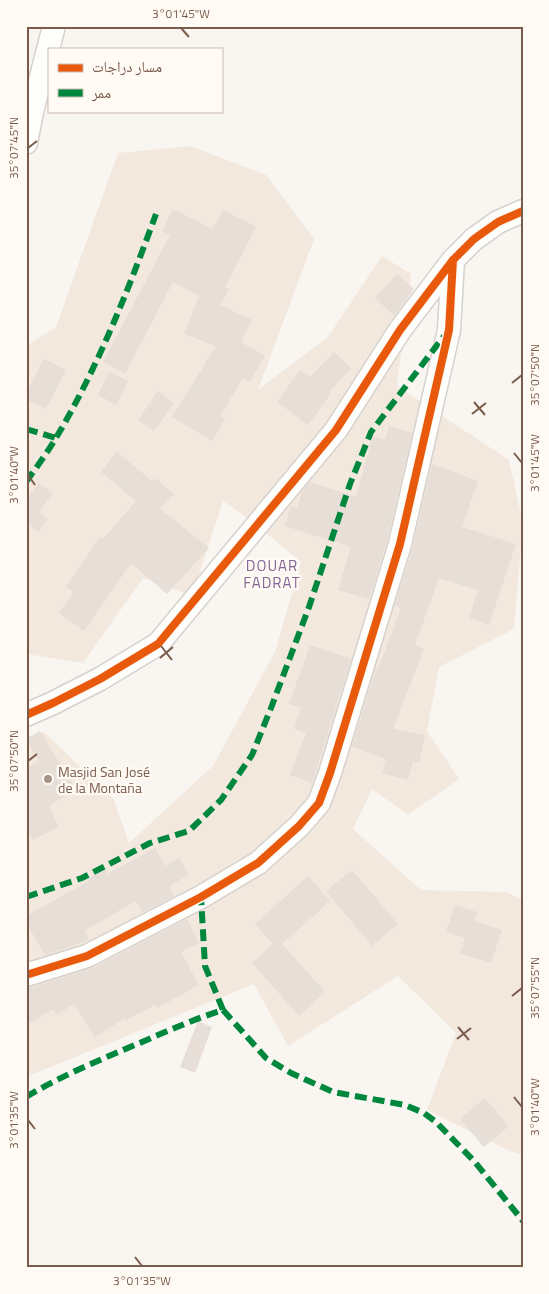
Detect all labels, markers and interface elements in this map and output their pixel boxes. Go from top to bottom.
text: 3°01'45"W [152,4,210,23]
legend [48,48,222,112]
text: مسار دراجات [92,55,162,78]
text: ممر [91,81,111,104]
text: 35°07'45"N [4,117,23,179]
text: 35°07'50"N [525,344,544,406]
text: 3°01'45"W [525,434,544,492]
text: 3°01'40"W [4,446,23,504]
district label: DOUAR FADRAT [243,554,301,594]
text: 35°07'50"N [4,730,23,792]
place label: Masjid San José de la Montaña [58,761,150,798]
marker: Masjid San José de la Montaña [42,773,54,785]
text: 35°07'55"N [525,957,544,1019]
text: 3°01'40"W [525,1078,544,1136]
text: 3°01'35"W [4,1091,23,1149]
text: 3°01'35"W [113,1271,171,1290]

